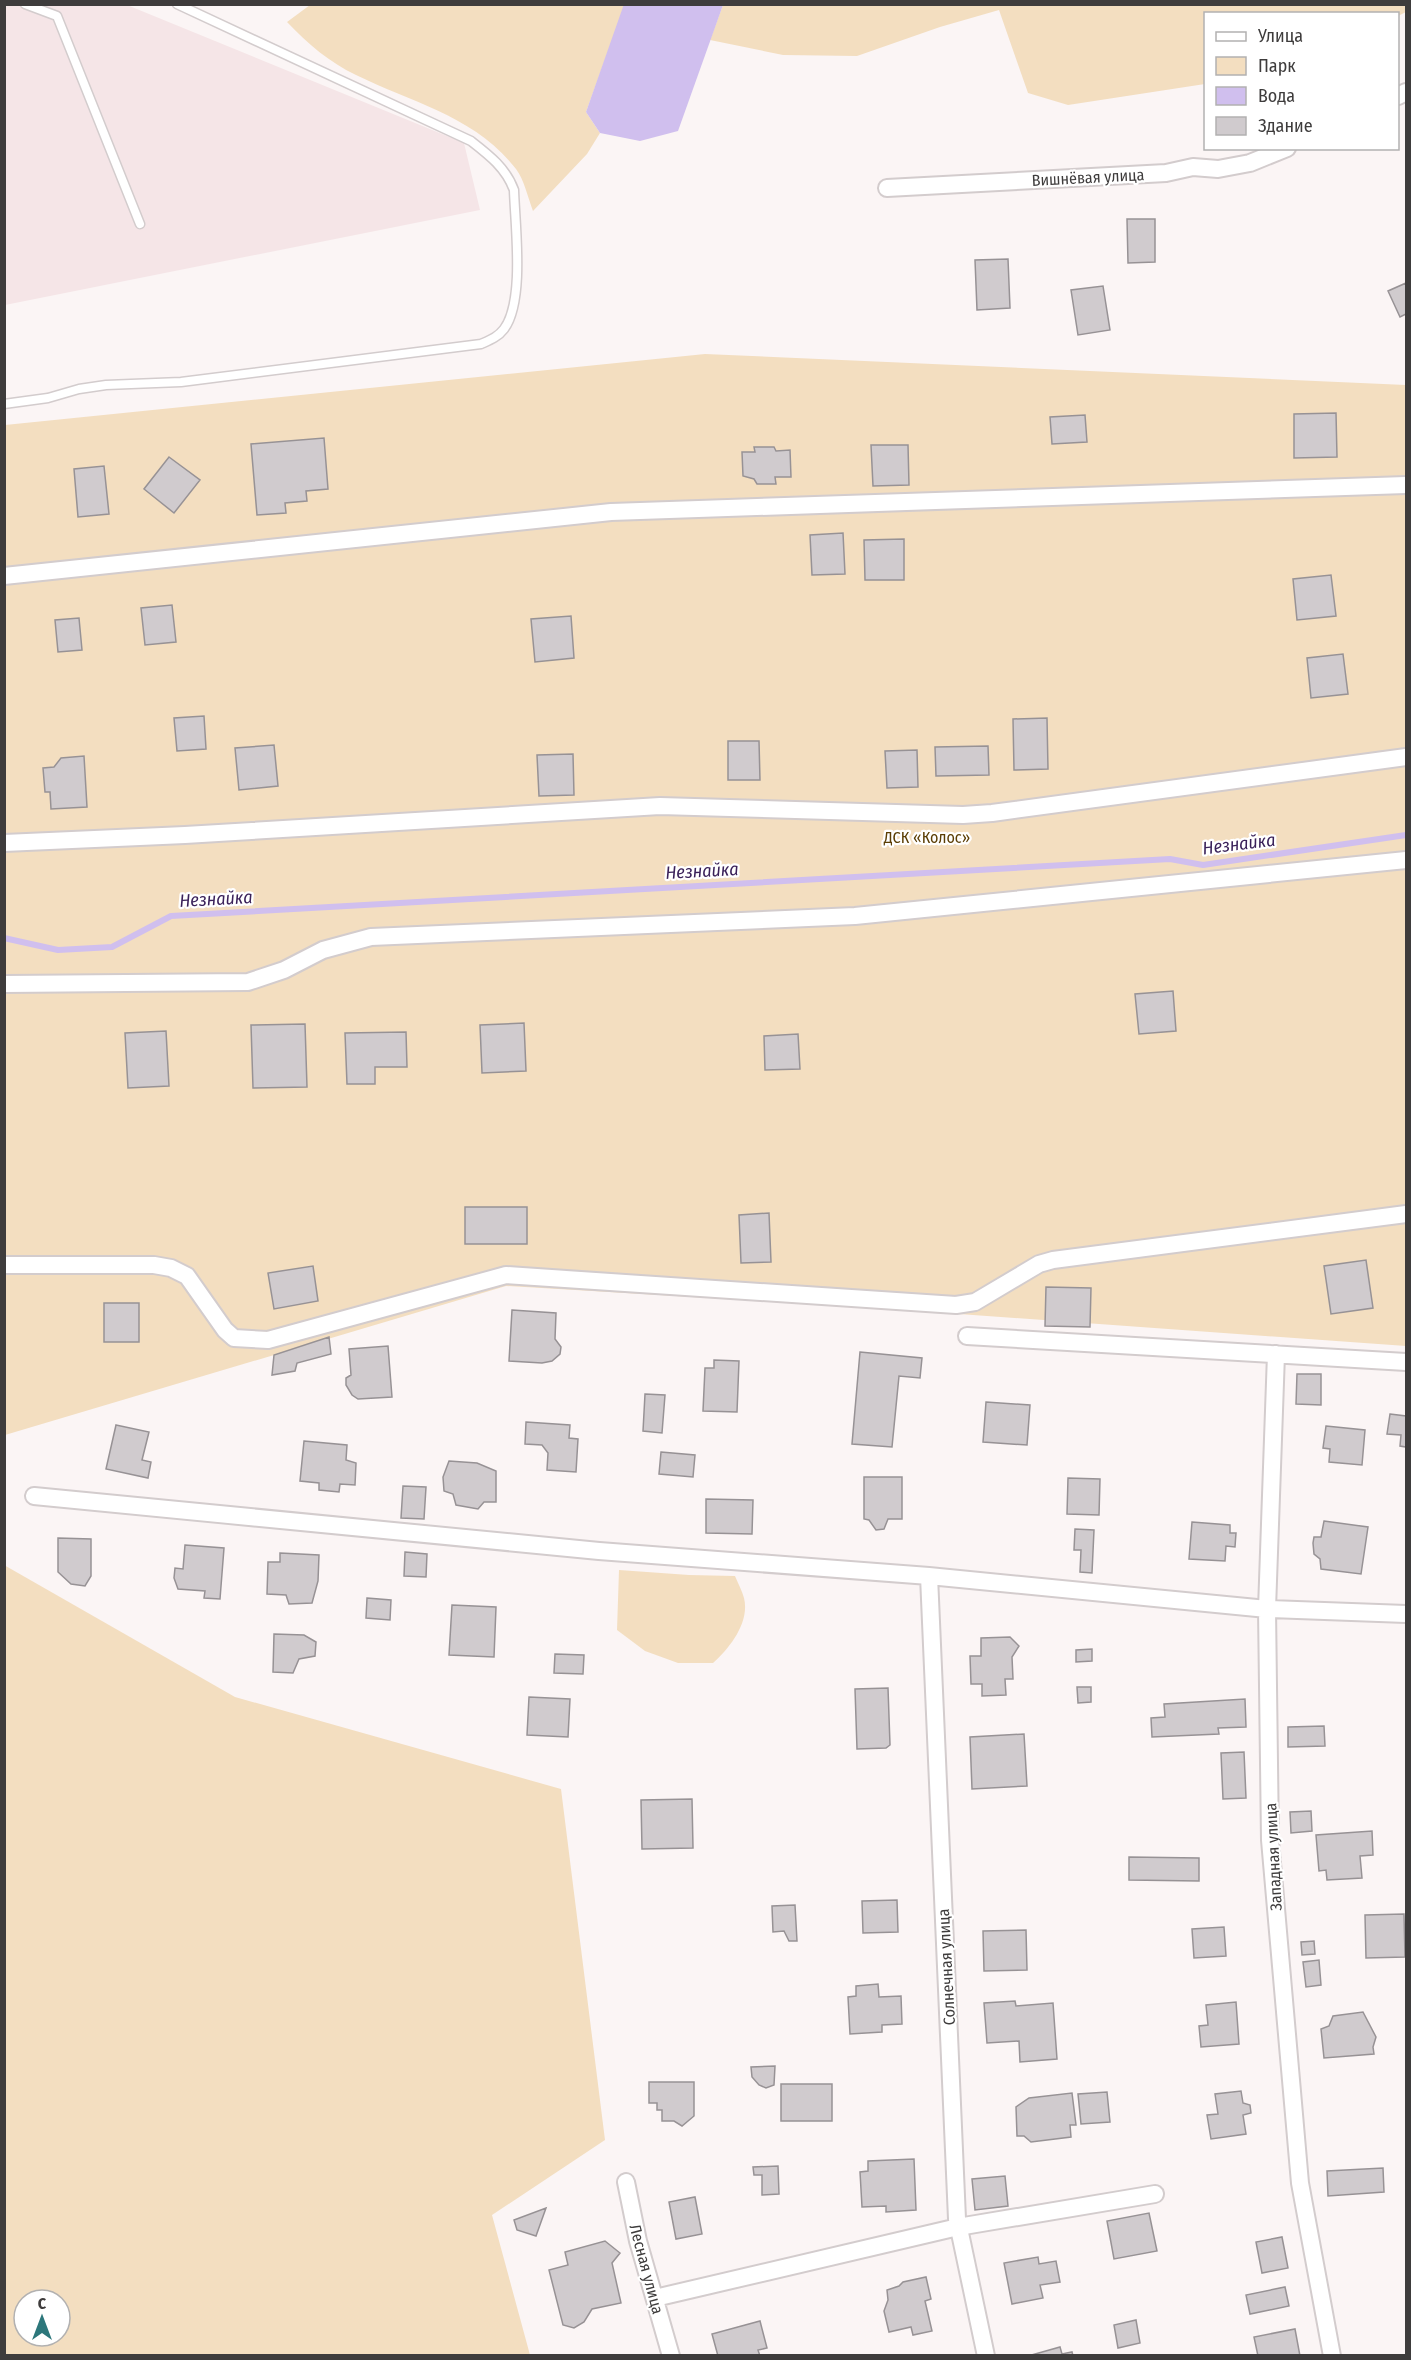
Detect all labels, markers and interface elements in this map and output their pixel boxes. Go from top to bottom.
legend [1204,12,1399,150]
text: Улица [1257,25,1303,47]
text: Парк [1258,55,1296,77]
text: Вода [1258,85,1295,107]
text: Здание [1258,115,1313,137]
street label: Вишнёвая улица [1031,165,1145,190]
park label: ДСК «Колос» [883,828,970,847]
water label: Незнайка [1201,829,1277,859]
water label: Незнайка [665,858,739,884]
water label: Незнайка [179,886,253,912]
street label: Западная улица [1261,1802,1286,1911]
street label: Солнечная улица [934,1908,959,2026]
street label: Лесная улица [625,2222,668,2316]
north arrow [12,2288,72,2348]
text: С [38,2294,47,2313]

